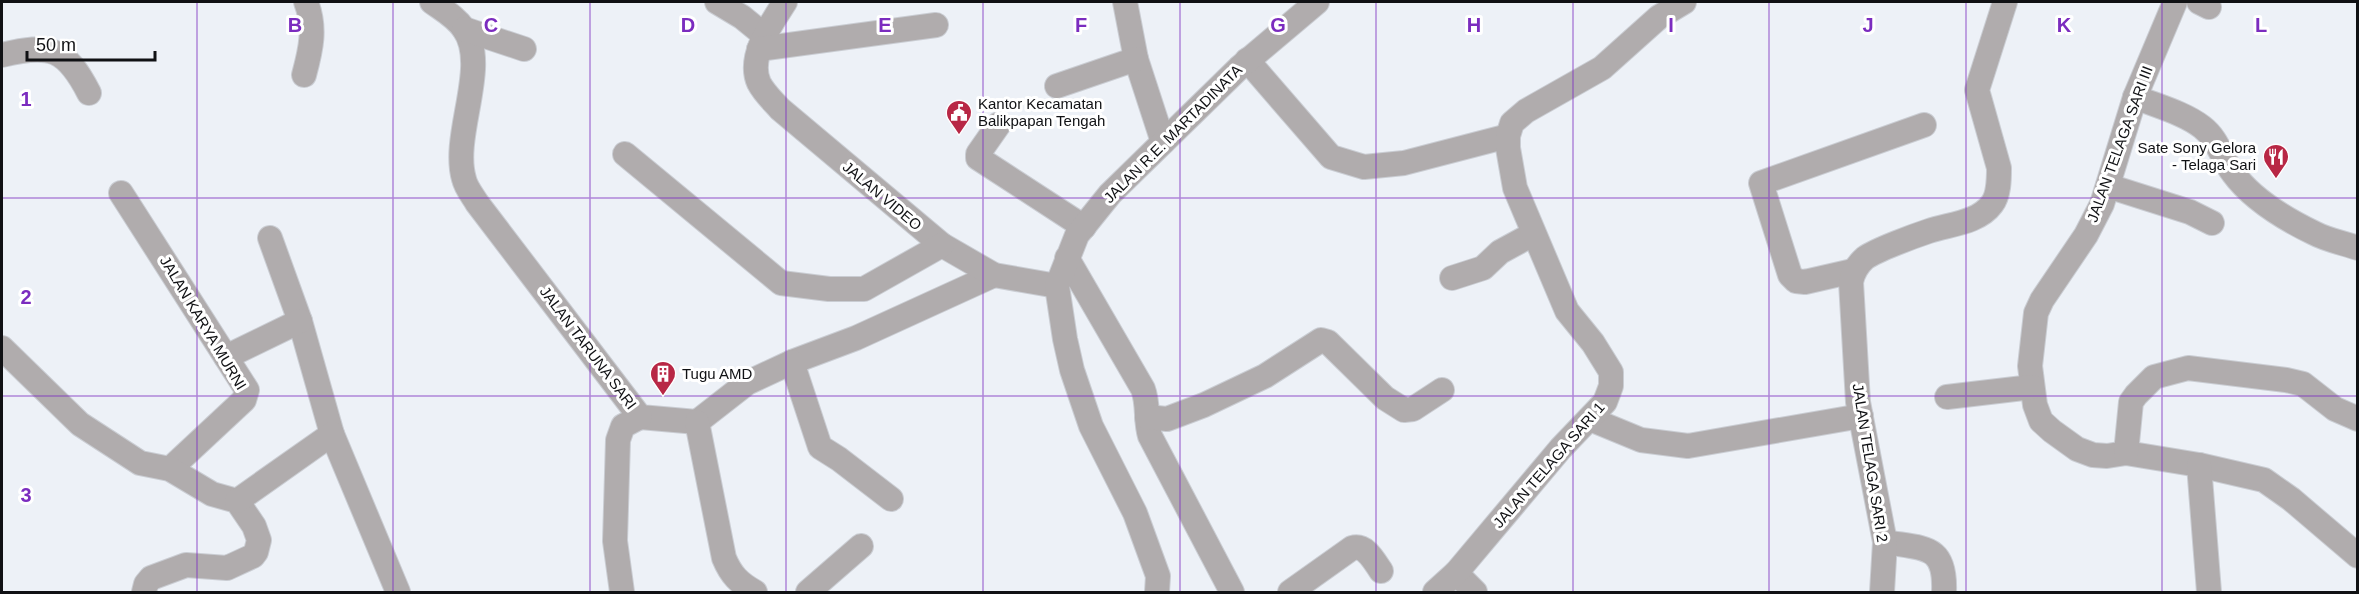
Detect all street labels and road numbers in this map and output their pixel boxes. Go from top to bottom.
street label: JALAN R.E. MARTADINATA [1100,61,1245,206]
street label: JALAN TELAGA SARI III [2083,63,2156,224]
street label: JALAN VIDEO [840,158,925,233]
street label: JALAN KARYA MURNI [157,253,250,393]
street label: JALAN TARUNA SARI [537,283,640,413]
street label: JALAN TELAGA SARI 2 [1850,382,1891,544]
street label: JALAN TELAGA SARI 1 [1490,398,1608,531]

